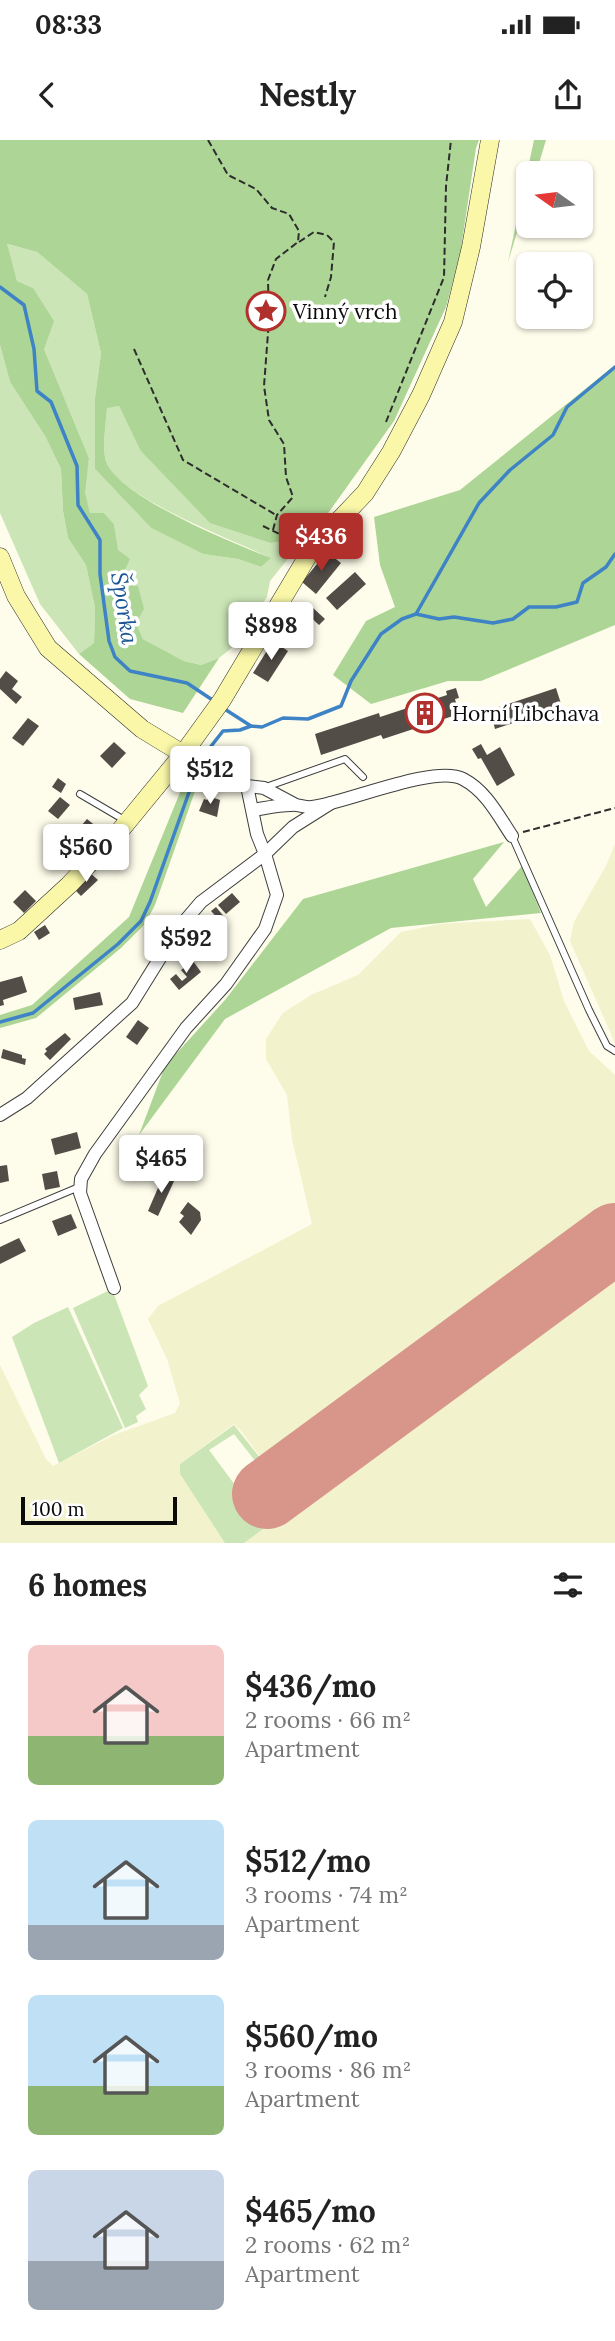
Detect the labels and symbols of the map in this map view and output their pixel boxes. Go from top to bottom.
north arrow [516,161,593,238]
place icon: Vinný vrch [245,290,287,332]
place label: Vinný vrch [292,298,398,325]
pin: $436 [280,514,362,573]
water label: Šporka [105,570,145,647]
pin: $898 [230,602,312,662]
building icon: Horní Libchava [404,692,446,734]
place label: Horní Libchava [452,700,599,727]
pin: $512 [169,746,251,806]
pin: $560 [45,824,127,884]
pin: $592 [145,916,227,975]
pin: $465 [120,1136,202,1195]
scale bar [21,1494,177,1526]

